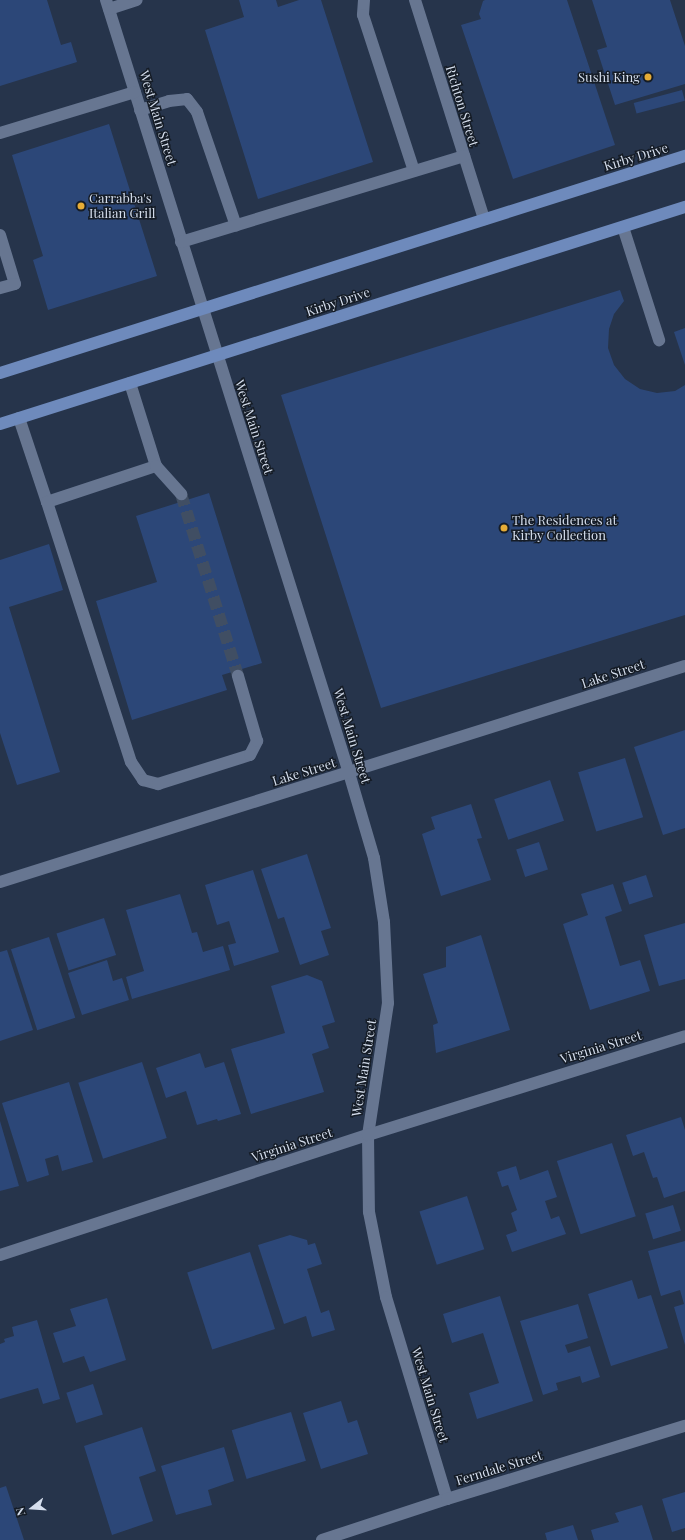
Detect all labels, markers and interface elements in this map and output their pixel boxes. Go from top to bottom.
street label: Richton Street [442,64,482,148]
street label: West Main Street [136,69,180,167]
place label: Sushi King [578,69,640,85]
marker: Sushi King [643,72,653,82]
street label: Kirby Drive [602,140,670,174]
place label: Carrabba's Italian Grill [89,191,156,222]
marker: Carrabba's Italian Grill [76,201,86,211]
street label: Kirby Drive [304,284,372,320]
street label: West Main Street [231,378,277,476]
place label: The Residences at Kirby Collection [512,513,617,544]
marker: The Residences at Kirby Collection [499,523,509,533]
street label: Lake Street [579,656,647,692]
street label: West Main Street [330,687,374,785]
street label: Lake Street [270,755,338,789]
street label: West Main Street [349,1018,379,1118]
street label: Virginia Street [558,1027,644,1067]
street label: Virginia Street [250,1125,334,1165]
street label: West Main Street [408,1346,452,1444]
street label: Ferndale Street [454,1447,544,1489]
north arrow [12,1488,52,1528]
text: N [12,1506,28,1518]

